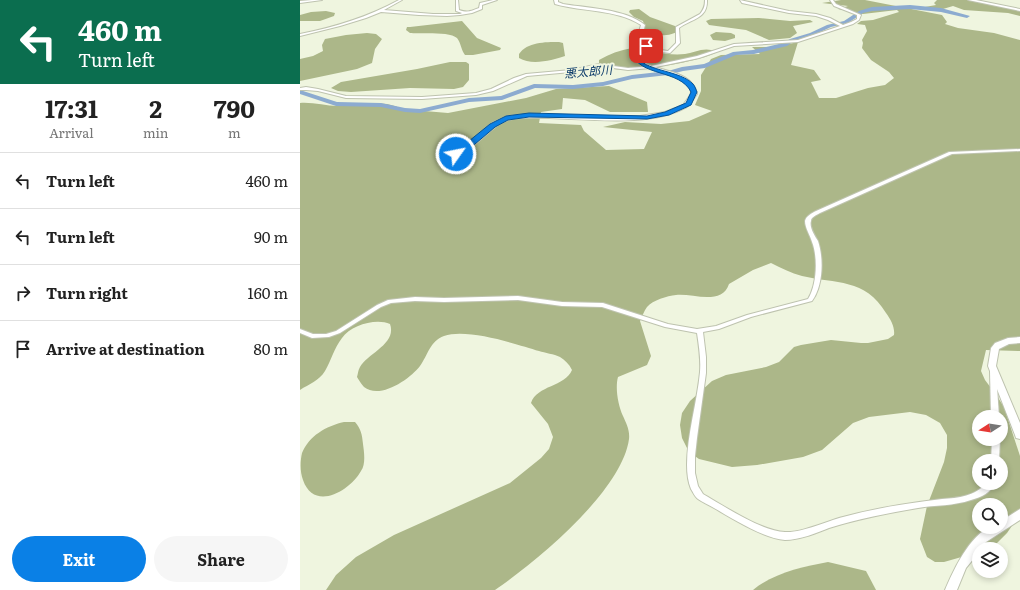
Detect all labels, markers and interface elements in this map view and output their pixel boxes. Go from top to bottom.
text: 460 m [78,8,162,50]
icon: left [12,16,64,68]
pin [629,29,663,63]
icon: arrive [635,35,657,57]
text: Turn left [78,46,155,73]
water label: 悪太郎川 [563,60,615,82]
text: 17:31 [45,90,98,125]
text: 2 [149,90,162,125]
text: 790 [213,90,255,125]
text: Arrival [49,123,94,142]
text: min [143,123,168,142]
text: m [228,123,241,142]
position arrow [435,133,477,175]
text: Turn left [46,169,115,192]
text: 460 m [245,169,288,192]
icon: left [12,170,34,192]
text: Turn left [46,225,115,248]
text: 90 m [254,225,288,248]
icon: left [12,226,34,248]
text: Turn right [46,281,128,304]
text: 160 m [248,281,288,304]
icon: right [12,282,34,304]
text: Arrive at destination [46,337,205,360]
text: 80 m [254,337,288,360]
icon: arrive [12,338,34,360]
north arrow [972,410,1008,446]
map controls [972,410,1008,578]
button: sound [972,454,1008,490]
button: search [972,498,1008,534]
button: Exit [12,536,146,582]
button: Share [154,536,288,582]
button: layers [972,542,1008,578]

